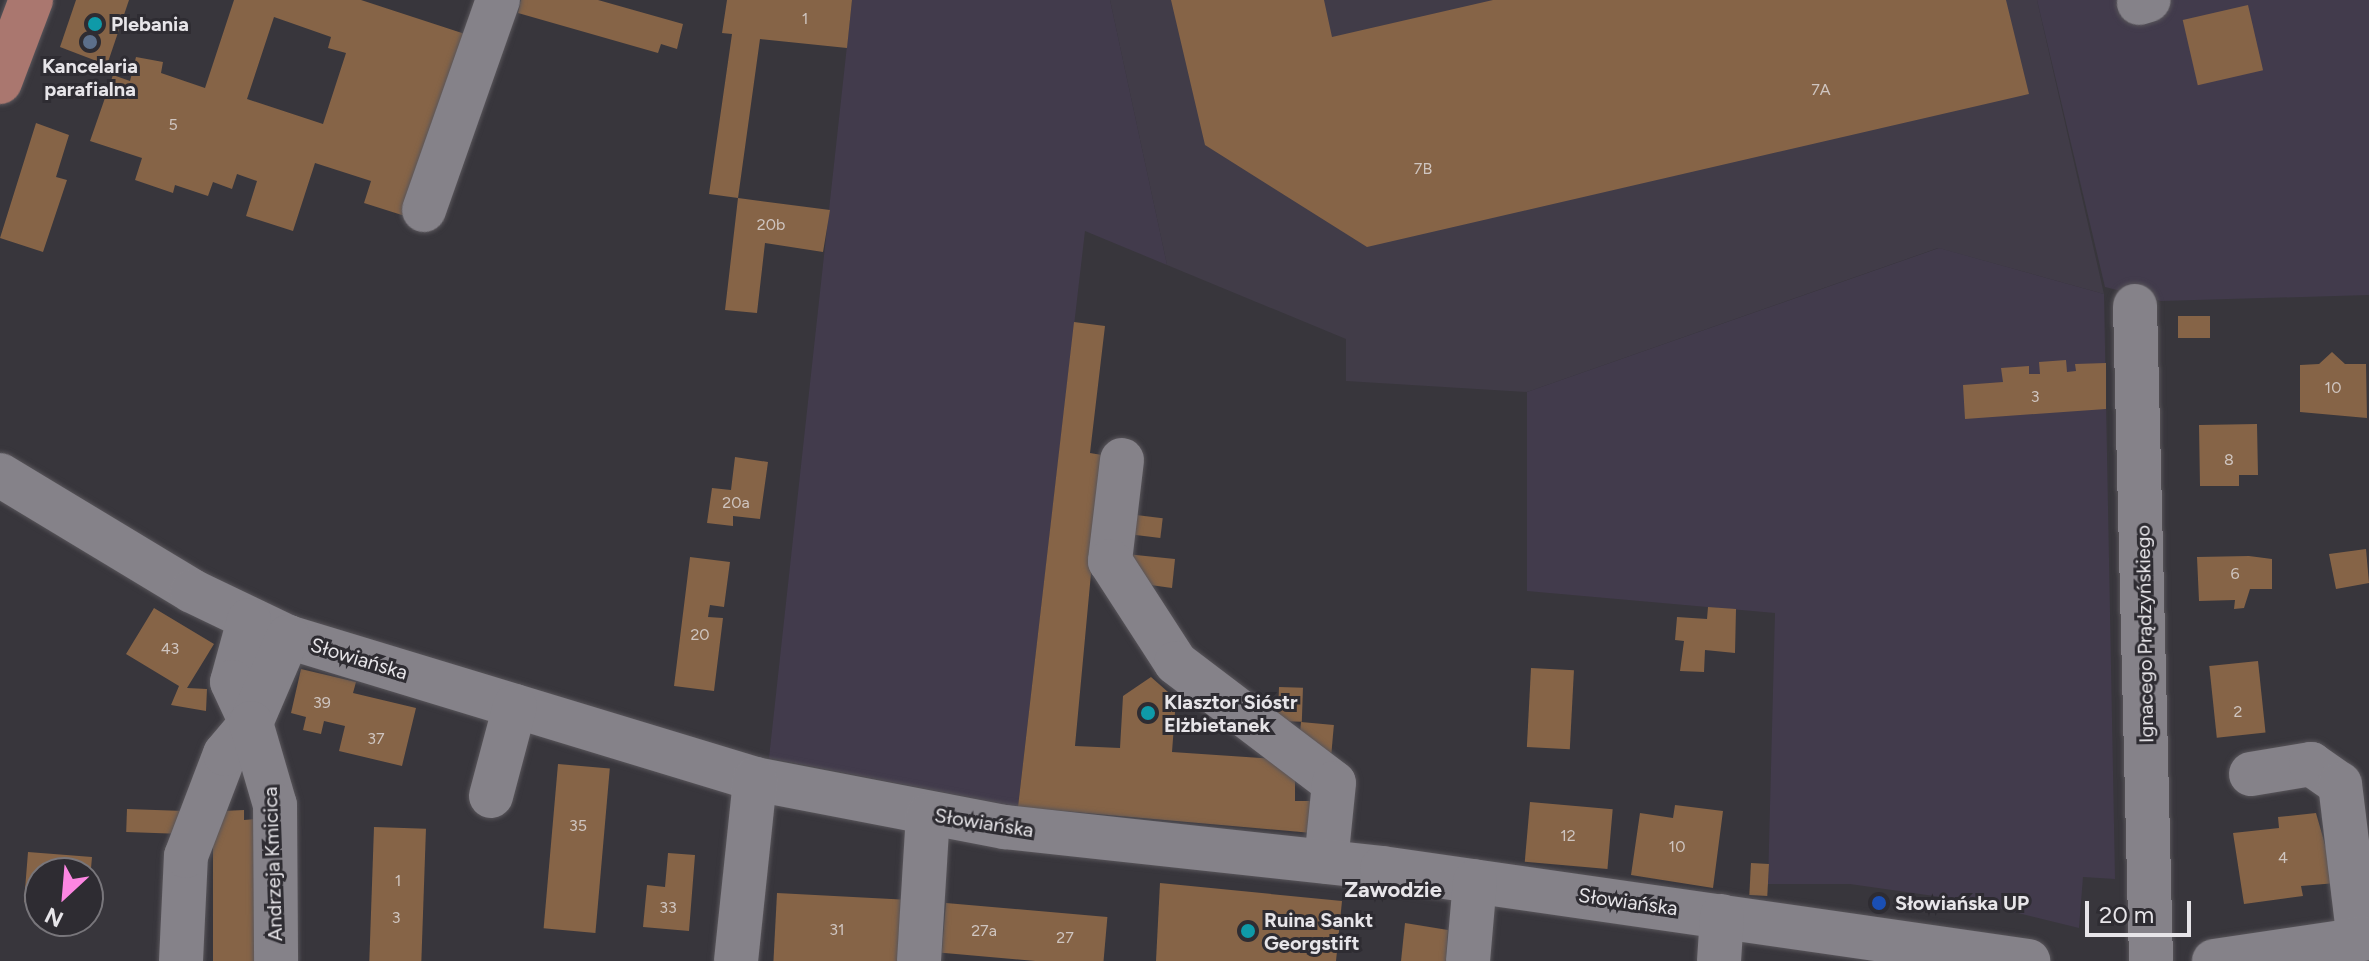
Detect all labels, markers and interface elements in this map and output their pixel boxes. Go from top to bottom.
house number: 1 [802,9,808,29]
place label: Plebania [111,12,189,36]
marker: Plebania [86,15,104,33]
marker: Kancelaria parafialna [81,33,99,51]
place label: Kancelaria parafialna [42,54,138,101]
house number: 7A [1811,80,1831,100]
house number: 5 [168,115,178,135]
house number: 7B [1414,159,1432,179]
house number: 20b [757,215,785,235]
house number: 10 [2325,378,2341,398]
house number: 3 [2031,387,2039,407]
house number: 8 [2224,450,2234,470]
house number: 20a [722,493,750,513]
street label: Ignacego Prądzyńskiego [2131,525,2159,743]
house number: 6 [2230,564,2240,584]
house number: 20 [690,625,710,645]
street label: Słowiańska [308,633,410,685]
house number: 43 [161,639,179,659]
place label: Klasztor Sióstr Elżbietanek [1164,690,1298,737]
house number: 39 [313,693,331,713]
house number: 2 [2234,702,2242,722]
marker: Klasztor Sióstr Elżbietanek [1139,704,1157,722]
house number: 37 [367,729,385,749]
street label: Andrzeja Kmicica [258,786,288,942]
street label: Słowiańska [933,803,1035,843]
house number: 35 [569,816,587,836]
house number: 12 [1560,826,1576,846]
house number: 10 [1669,837,1685,857]
house number: 4 [2278,848,2288,868]
north arrow [24,857,104,937]
house number: 1 [395,871,401,891]
district label: Zawodzie [1344,877,1442,903]
street label: Słowiańska [1577,883,1679,921]
scale bar [2089,885,2195,935]
place label: Słowiańska UP [1895,891,2029,915]
marker: Słowiańska UP [1870,894,1888,912]
house number: 33 [659,898,677,918]
text: 20 m [2099,900,2154,929]
text: N [41,901,68,933]
house number: 3 [392,908,400,928]
place label: Ruina Sankt Georgstift [1264,908,1373,955]
house number: 31 [829,920,845,940]
house number: 27a [971,921,997,941]
marker: Ruina Sankt Georgstift [1239,922,1257,940]
house number: 27 [1056,928,1074,948]

